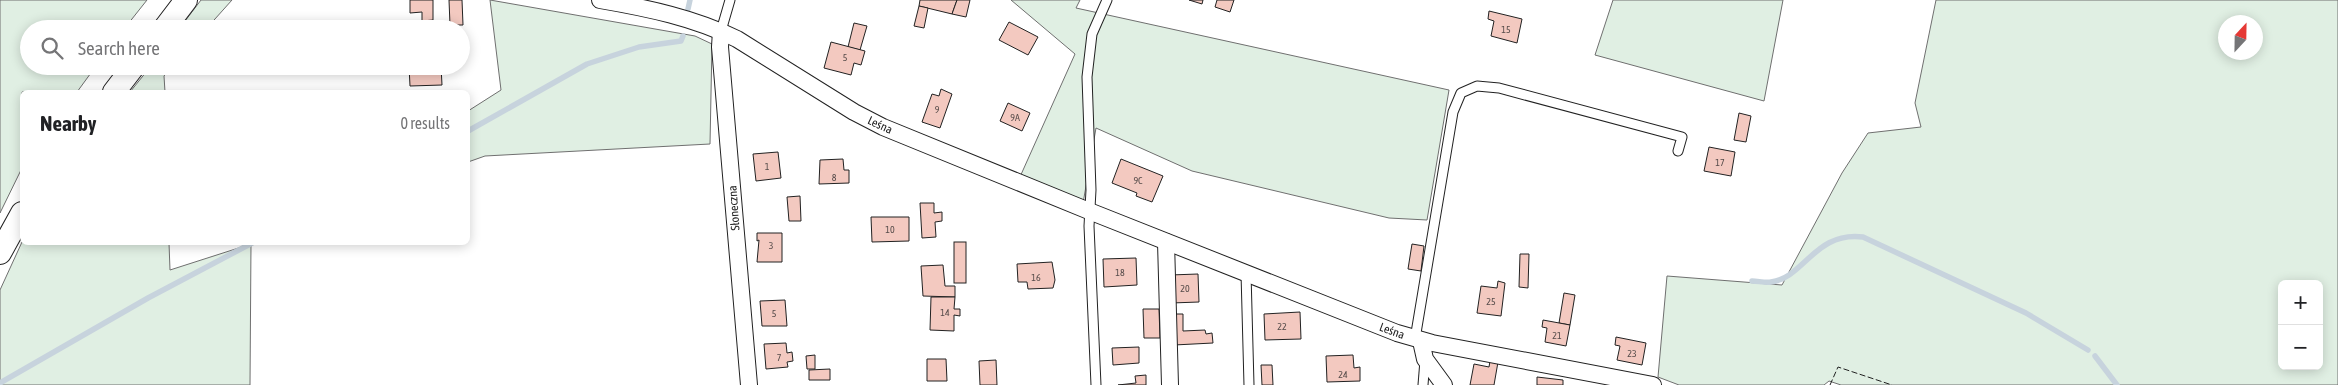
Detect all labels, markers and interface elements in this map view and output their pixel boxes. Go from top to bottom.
north arrow [2218,15,2263,60]
search box [20,20,470,75]
house number: 15 [1501,24,1511,35]
icon: search [38,34,66,62]
text: Search here [78,37,160,59]
house number: 5 [843,52,848,63]
house number: 9 [935,104,940,115]
text: Nearby [40,111,96,135]
house number: 9A [1010,112,1020,123]
street label: Leśna [865,113,895,137]
text: 0 results [400,114,450,132]
house number: 17 [1715,157,1725,168]
house number: 1 [765,161,770,172]
house number: 8 [832,172,837,183]
house number: 9C [1133,175,1143,186]
street label: Słoneczna [725,185,743,231]
house number: 10 [885,224,895,235]
house number: 3 [769,240,774,251]
house number: 18 [1115,267,1125,278]
house number: 16 [1031,272,1041,283]
map controls [2278,280,2323,370]
button: + [2278,280,2323,325]
house number: 20 [1180,283,1190,294]
house number: 25 [1486,296,1496,307]
house number: 14 [940,307,950,318]
house number: 5 [772,308,777,319]
street label: Leśna [1378,320,1406,342]
house number: 22 [1277,321,1287,332]
button: − [2278,325,2323,370]
house number: 21 [1552,330,1562,341]
house number: 23 [1627,348,1637,359]
house number: 7 [777,352,782,363]
house number: 24 [1338,369,1348,380]

